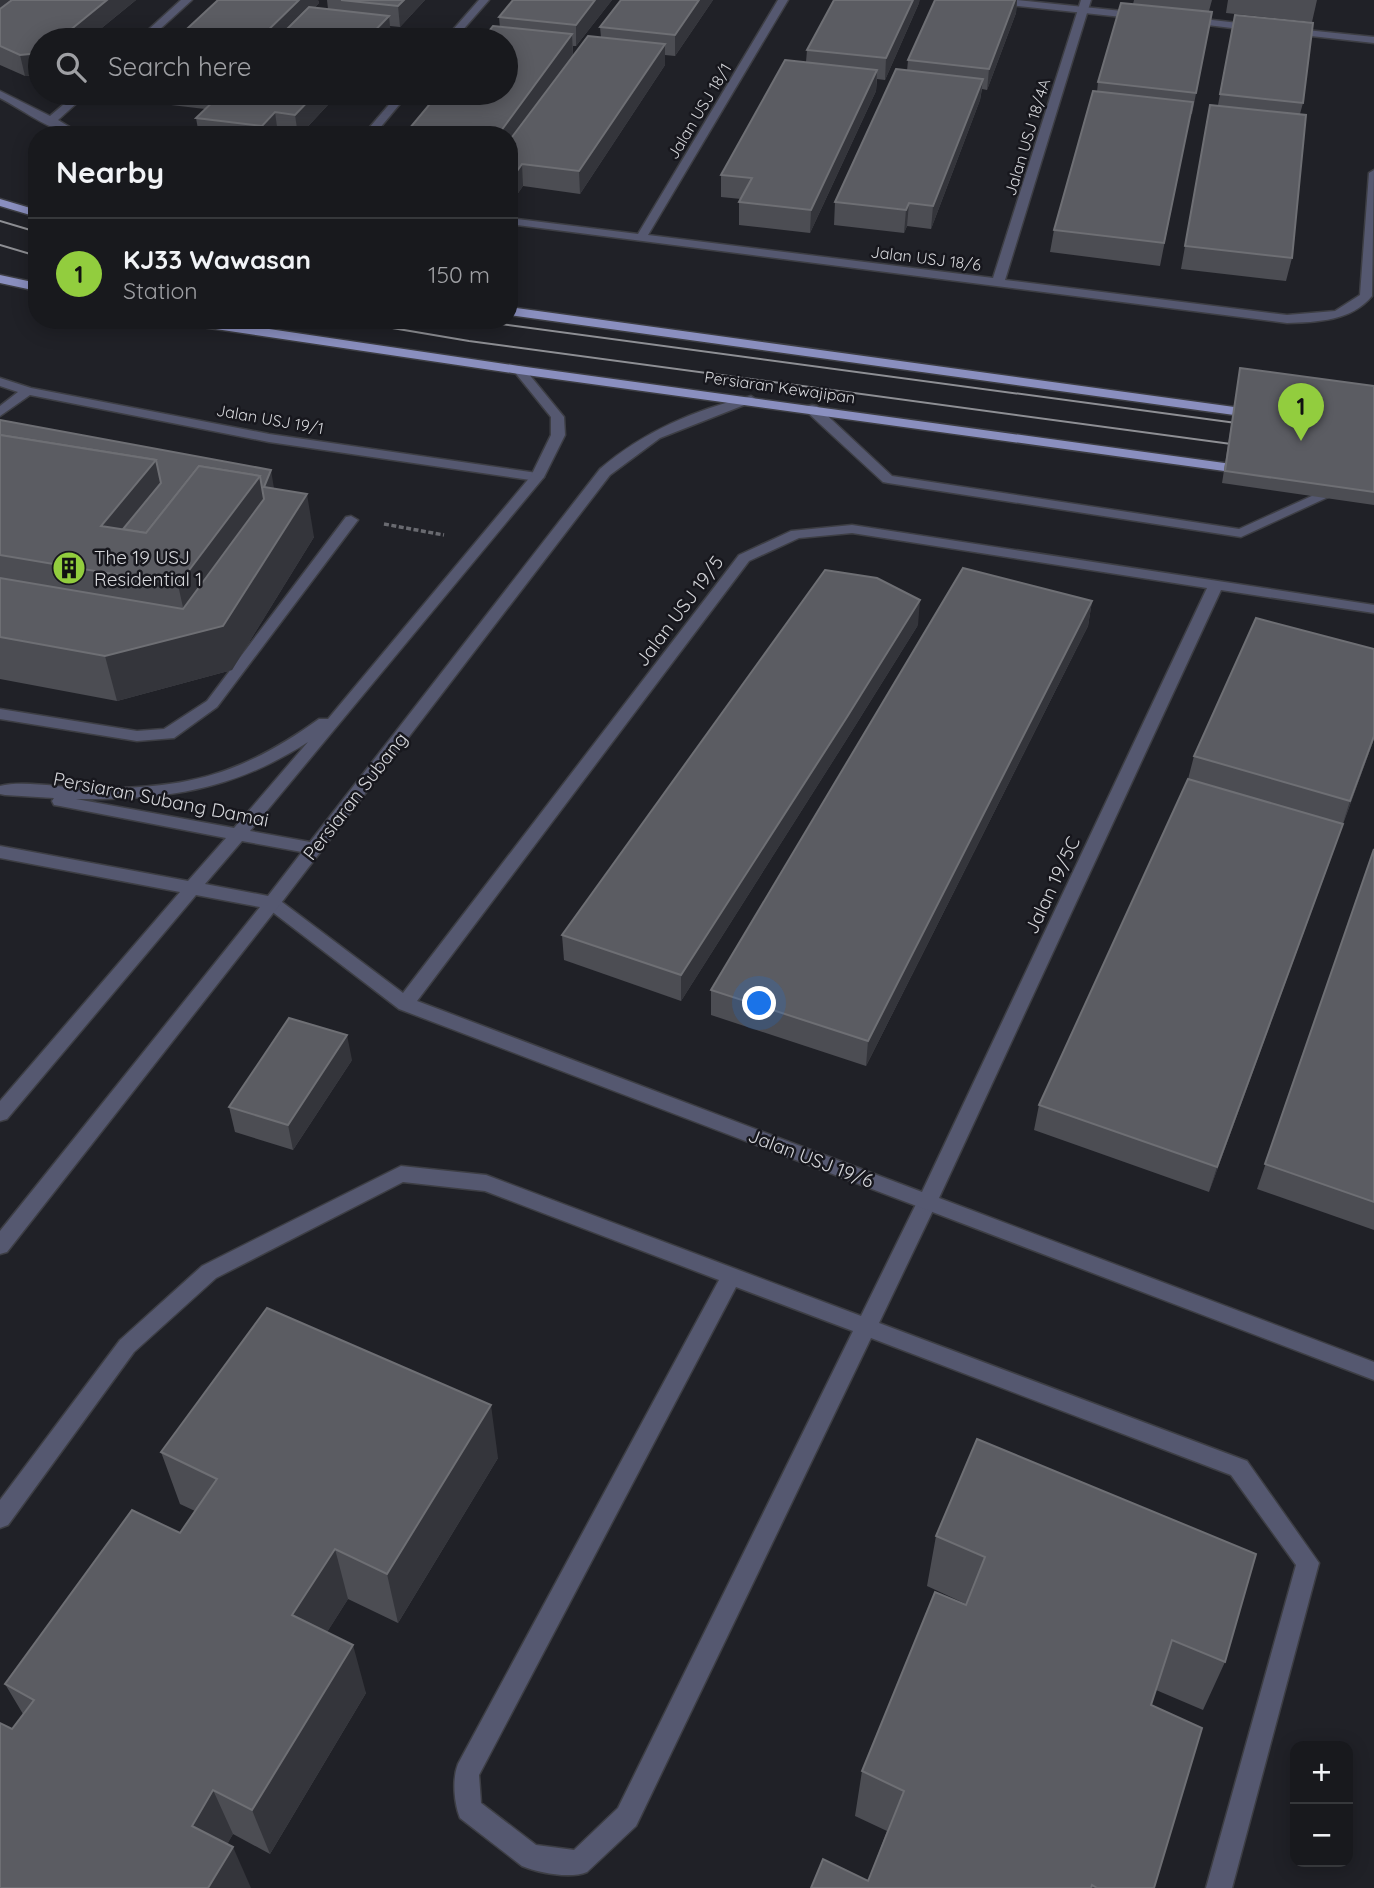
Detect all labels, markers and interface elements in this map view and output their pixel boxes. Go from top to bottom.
search box [28,28,518,105]
icon: search [52,48,90,86]
text: Search here [108,50,252,83]
street label: Jalan USJ 18/1 [663,59,735,163]
street label: Jalan USJ 18/4A [1000,76,1054,198]
text: Nearby [56,153,164,191]
street label: Jalan USJ 18/6 [870,241,983,275]
text: KJ33 Wawasan [123,243,311,276]
text: 1 [75,260,83,289]
text: 150 m [428,260,490,289]
text: Station [123,276,198,305]
street label: Persiaran Kewajipan [703,367,857,407]
pin: 1 [1278,383,1324,441]
street label: Jalan USJ 19/1 [215,400,325,438]
place label: The 19 USJ Residential 1 [94,545,202,591]
building icon: The 19 USJ Residential 1 [50,549,88,587]
street label: Jalan USJ 19/5 [630,551,728,671]
street label: Persiaran Subang [298,727,412,865]
street label: Persiaran Subang Damai [51,766,271,832]
street label: Jalan 19/5C [1019,832,1085,938]
your location [742,986,776,1020]
street label: Jalan USJ 19/6 [745,1123,877,1193]
map controls [1290,1741,1353,1867]
button: + [1290,1741,1353,1804]
button: − [1290,1804,1353,1867]

